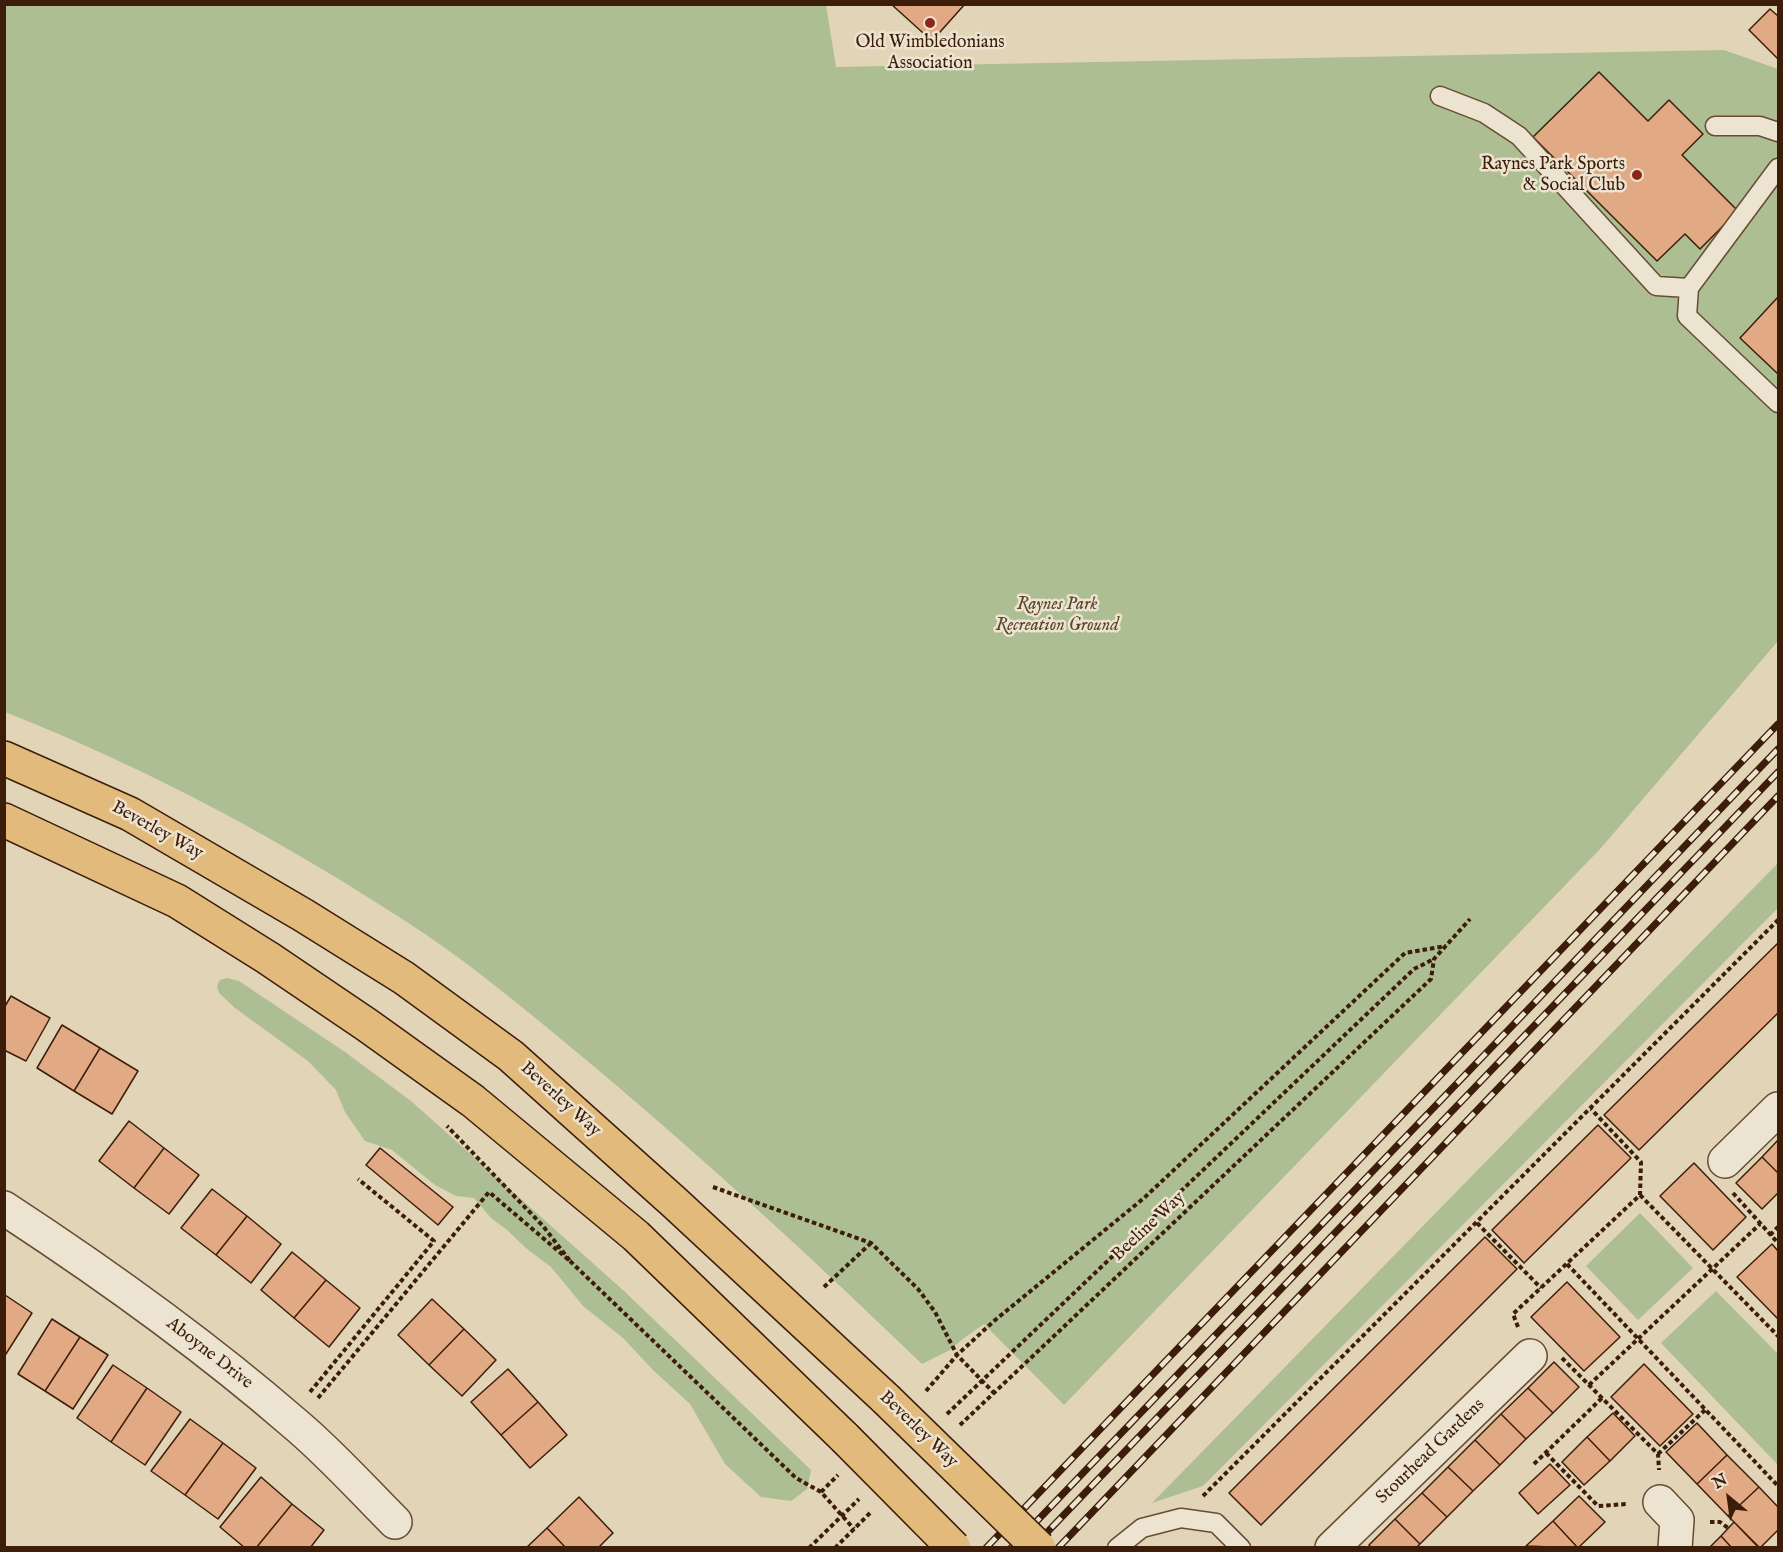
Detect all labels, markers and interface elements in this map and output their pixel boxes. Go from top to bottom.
marker: Old Wimbledonians Association [923,16,937,30]
place label: Old Wimbledonians Association [855,32,1005,74]
place label: Raynes Park Sports & Social Club [1481,154,1625,196]
marker: Raynes Park Sports & Social Club [1630,168,1644,182]
park label: Raynes Park Recreation Ground [995,594,1119,636]
street label: Beverley Way [107,797,207,865]
street label: Beverley Way [515,1058,605,1142]
street label: Beeline Way [1108,1188,1190,1266]
street label: Aboyne Drive [161,1314,257,1394]
street label: Beverley Way [874,1387,962,1473]
street label: Stourhead Gardens [1372,1395,1490,1509]
north arrow [1699,1468,1759,1528]
text: N [1709,1470,1731,1494]

